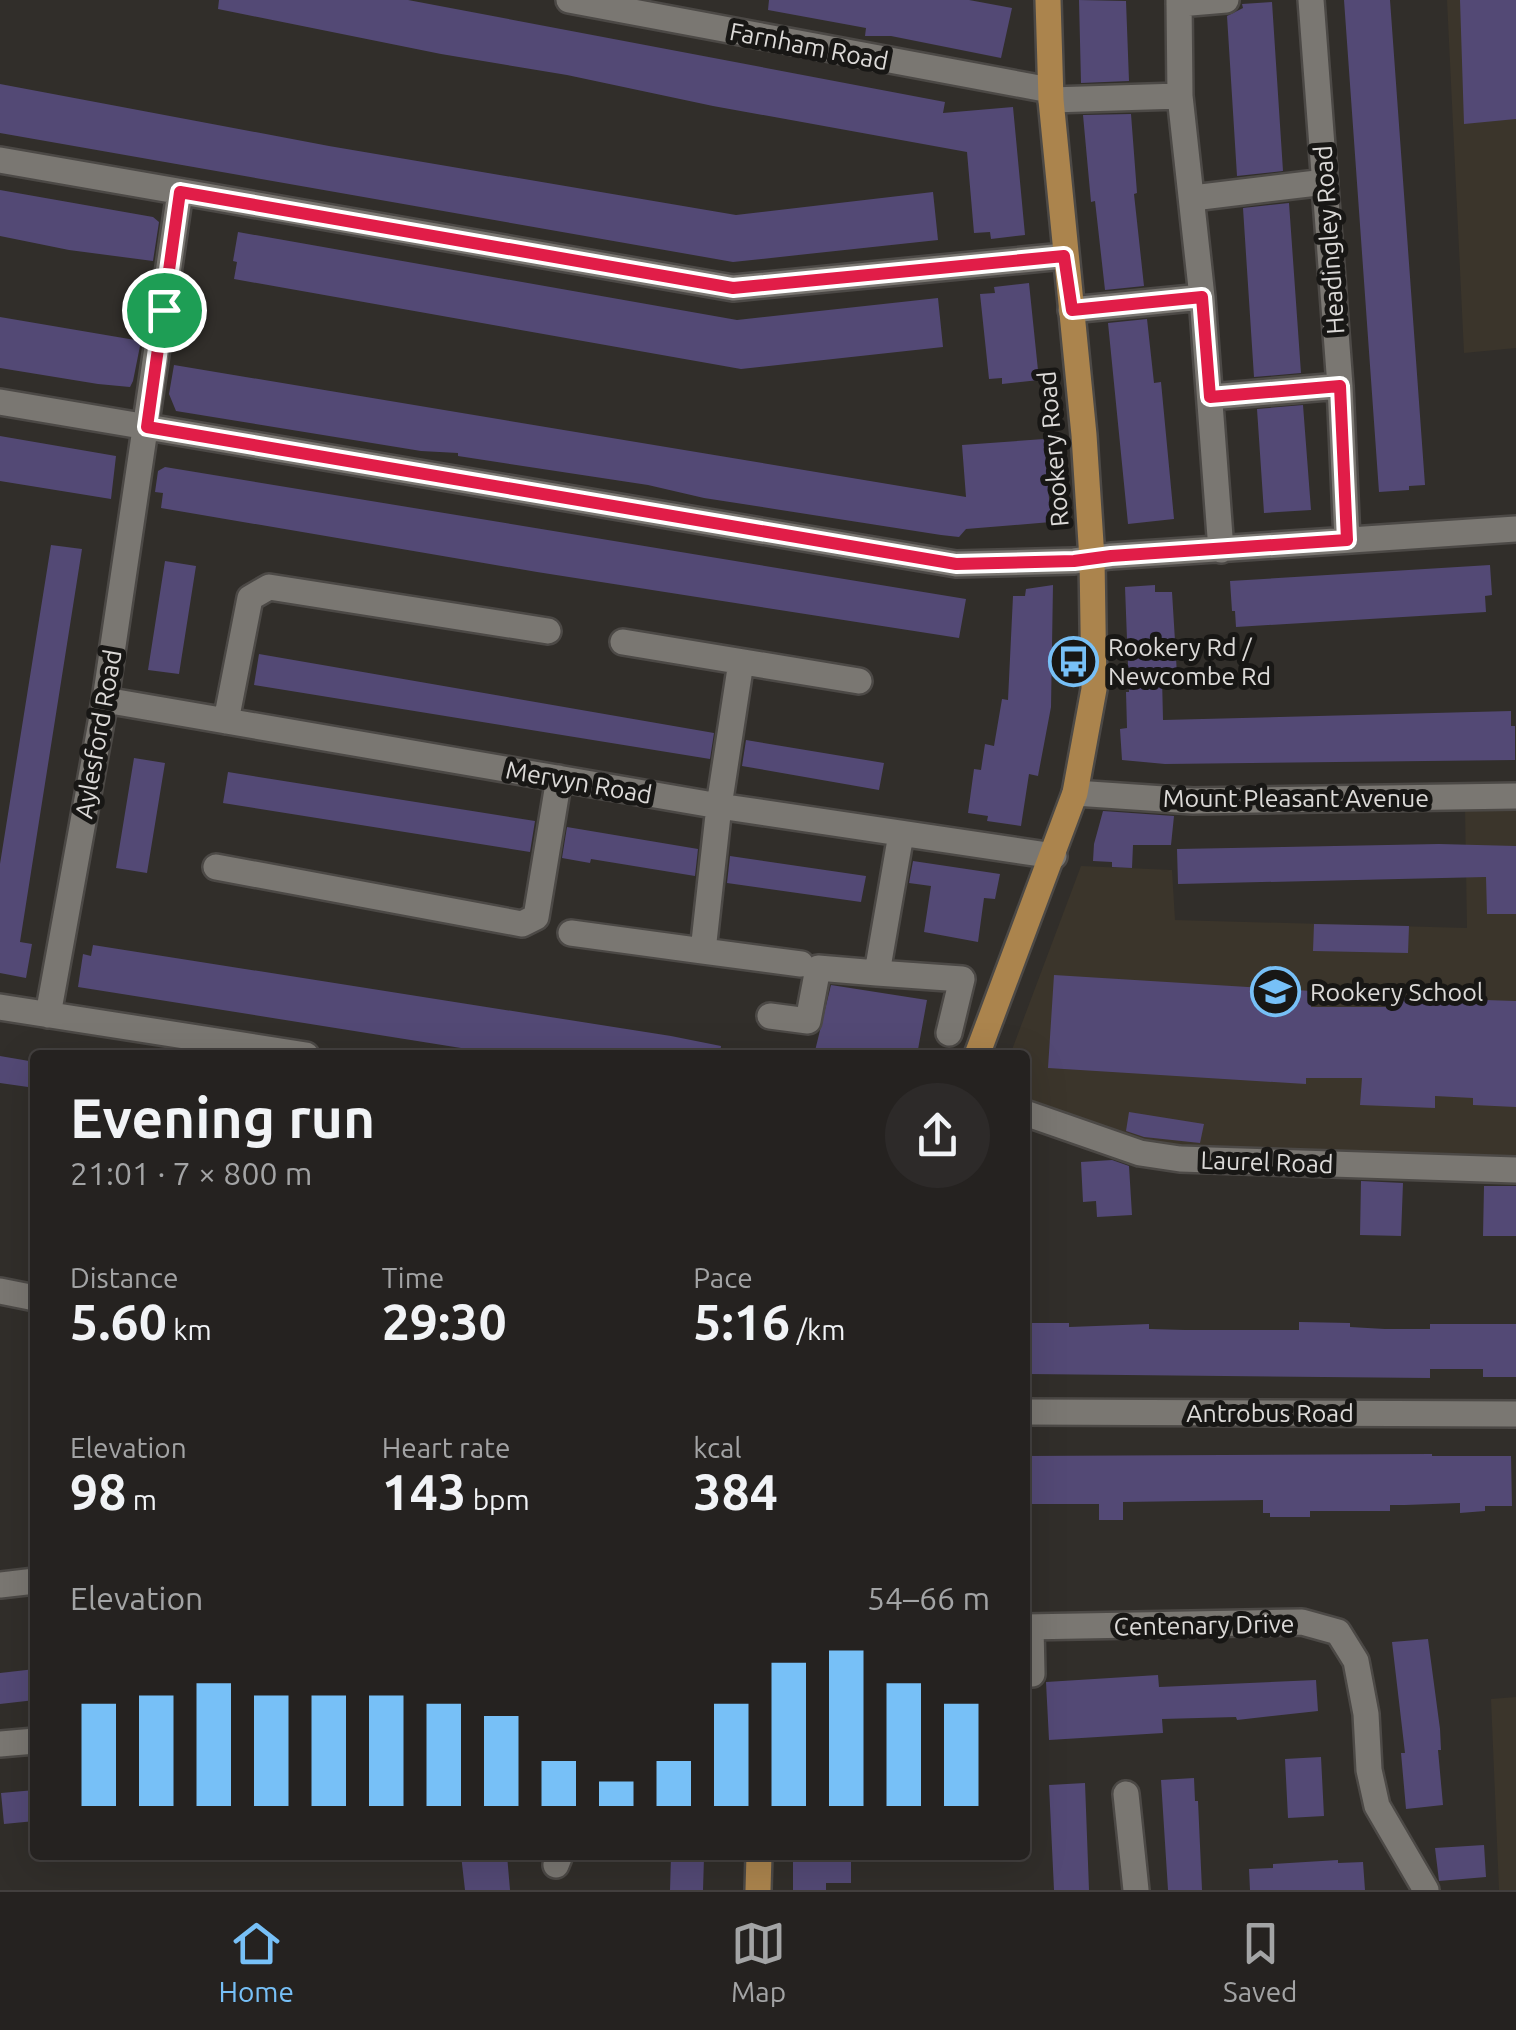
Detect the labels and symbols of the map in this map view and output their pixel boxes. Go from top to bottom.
street label: Farnham Road [727,17,891,75]
street label: Headingley Road [1308,145,1350,335]
pin [122,268,207,353]
street label: Rookery Road [1032,370,1074,528]
place label: Rookery Rd / Newcombe Rd [1108,633,1271,690]
bus stop icon: Rookery Rd / Newcombe Rd [1047,635,1099,687]
street label: Aylesford Road [69,647,127,821]
street label: Mervyn Road [504,755,654,809]
street label: Mount Pleasant Avenue [1163,784,1429,812]
school or university icon: Rookery School [1249,966,1301,1018]
place label: Rookery School [1310,978,1483,1006]
street label: Laurel Road [1200,1146,1334,1178]
street label: Antrobus Road [1186,1399,1354,1427]
street label: Centenary Drive [1113,1609,1295,1641]

